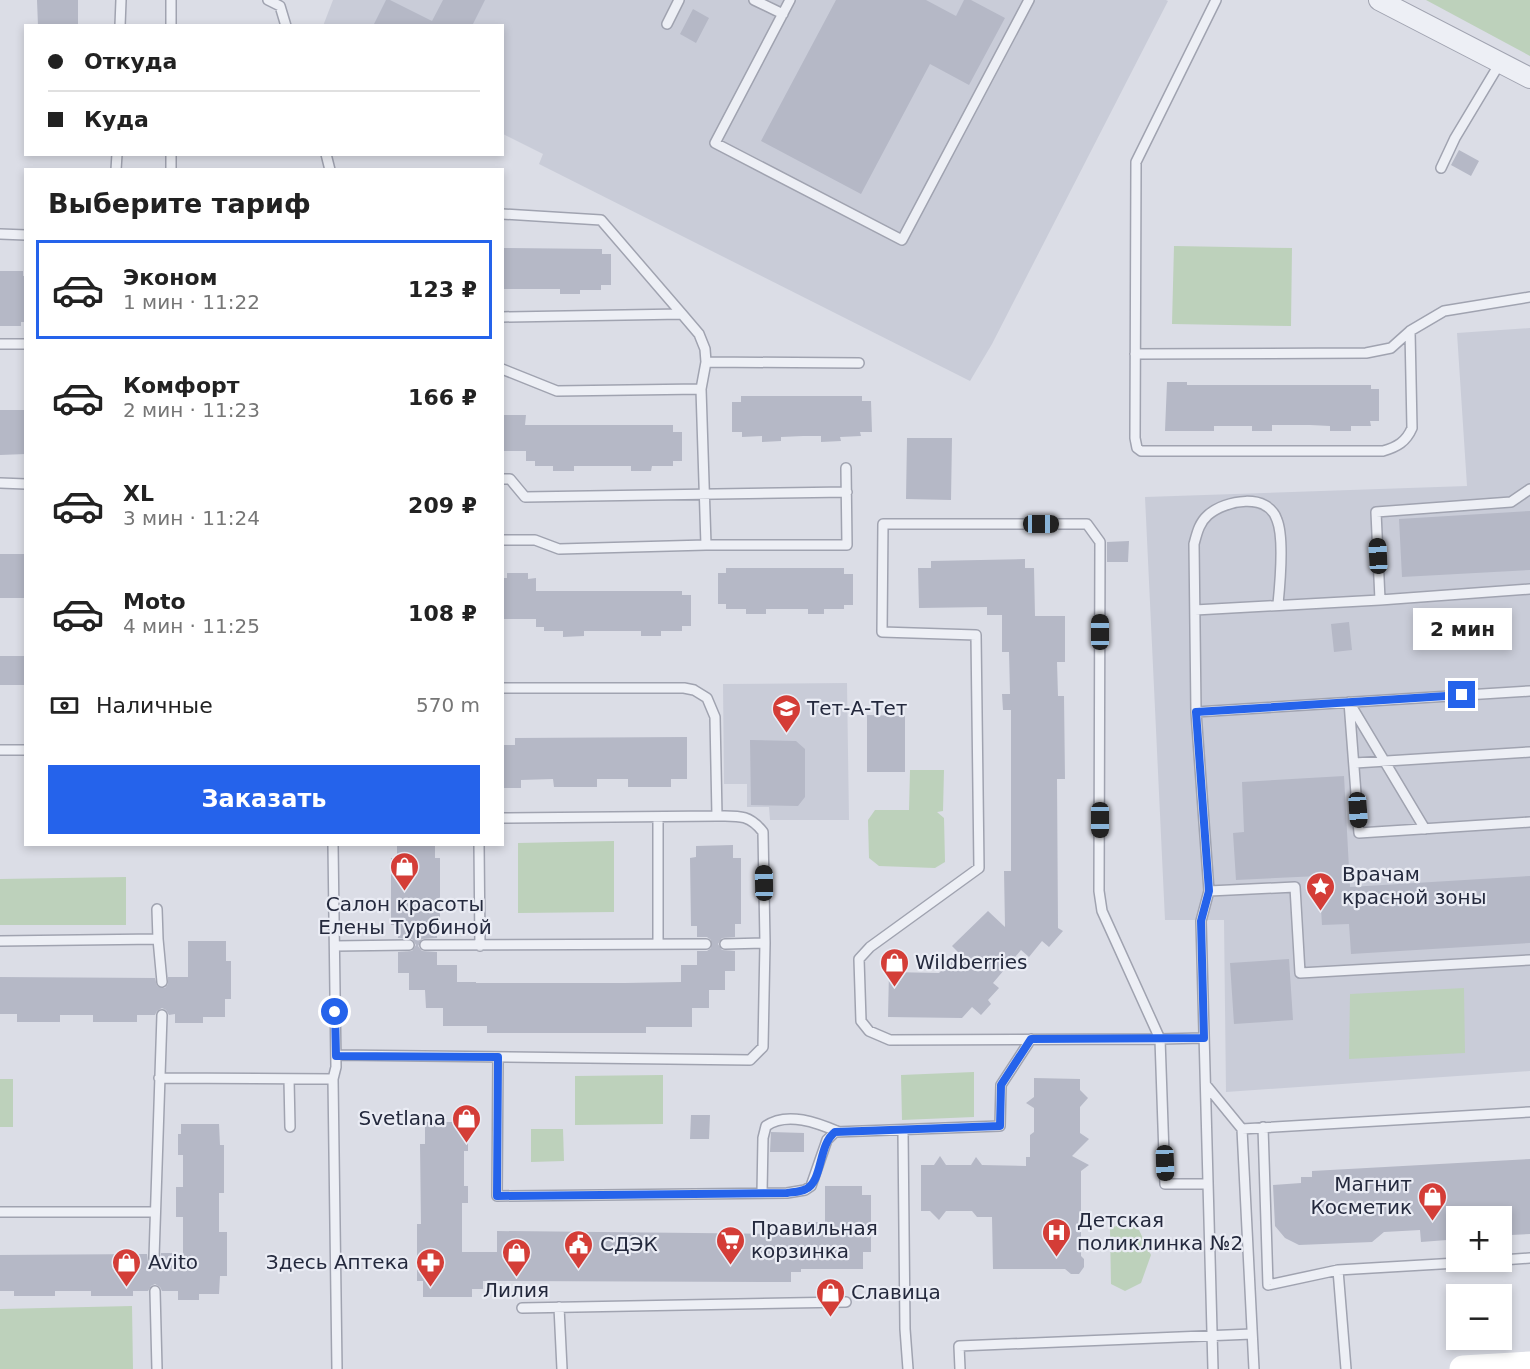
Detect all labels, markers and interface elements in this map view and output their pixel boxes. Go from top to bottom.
text: Откуда [84,49,177,74]
text: Куда [84,107,149,132]
text: Выберите тариф [48,188,311,219]
icon: car [51,263,105,317]
text: Эконом [123,265,218,290]
text: 123 ₽ [408,277,477,302]
text: 1 мин · 11:22 [123,290,260,314]
icon: car [51,371,105,425]
text: Комфорт [123,373,240,398]
text: 166 ₽ [408,385,477,410]
text: 2 мин · 11:23 [123,398,260,422]
icon: car [51,479,105,533]
text: XL [123,481,154,506]
text: 209 ₽ [408,493,477,518]
text: 3 мин · 11:24 [123,506,260,530]
car [1023,515,1059,533]
car [1368,538,1388,574]
icon: car [51,587,105,641]
text: Moto [123,589,186,614]
text: 108 ₽ [408,601,477,626]
callout: 2 мин [1412,608,1512,650]
text: 4 мин · 11:25 [123,614,260,638]
car [1091,614,1109,650]
text: 2 мин [1430,617,1495,641]
route end [1448,681,1475,708]
icon: cash [48,689,81,722]
school or university icon: Тет-А-Тет [770,692,802,734]
text: Наличные [96,693,213,718]
text: 570 m [416,693,480,717]
place label: Тет-А-Тет [806,696,908,720]
button: Заказать [48,765,480,834]
car [1348,791,1368,829]
car [1091,802,1109,838]
shop icon: Салон красоты Елены Турбиной [389,850,421,892]
place label: Врачам красной зоны [1342,862,1486,909]
car [755,865,773,901]
place icon: Врачам красной зоны [1305,870,1337,912]
place label: Салон красоты Елены Турбиной [318,892,492,939]
shop icon: Wildberries [878,946,910,988]
place label: Wildberries [915,950,1028,974]
route start [321,998,348,1025]
shop icon: Svetlana [451,1102,483,1144]
place label: Svetlana [359,1106,446,1130]
car [1155,1145,1175,1181]
place label: Магнит Косметик [1310,1172,1412,1219]
shop icon: Магнит Косметик [1417,1180,1449,1222]
map controls [1446,1206,1512,1350]
button: + [1446,1206,1512,1272]
place label: Детская поликлинка №2 [1077,1208,1243,1255]
place label: Правильная корзинка [751,1216,878,1263]
hospital icon: Детская поликлинка №2 [1040,1216,1072,1258]
supermarket icon: Правильная корзинка [714,1224,746,1266]
public building icon: СДЭК [563,1228,595,1270]
place label: СДЭК [600,1232,658,1256]
shop icon: Лилия [500,1236,532,1278]
shop icon: Avito [111,1246,143,1288]
pharmacy icon: Здесь Аптека [414,1246,446,1288]
place label: Avito [148,1250,198,1274]
place label: Здесь Аптека [266,1250,409,1274]
shop icon: Славица [814,1276,846,1318]
place label: Лилия [483,1278,549,1302]
place label: Славица [851,1280,941,1304]
button: − [1446,1284,1512,1350]

